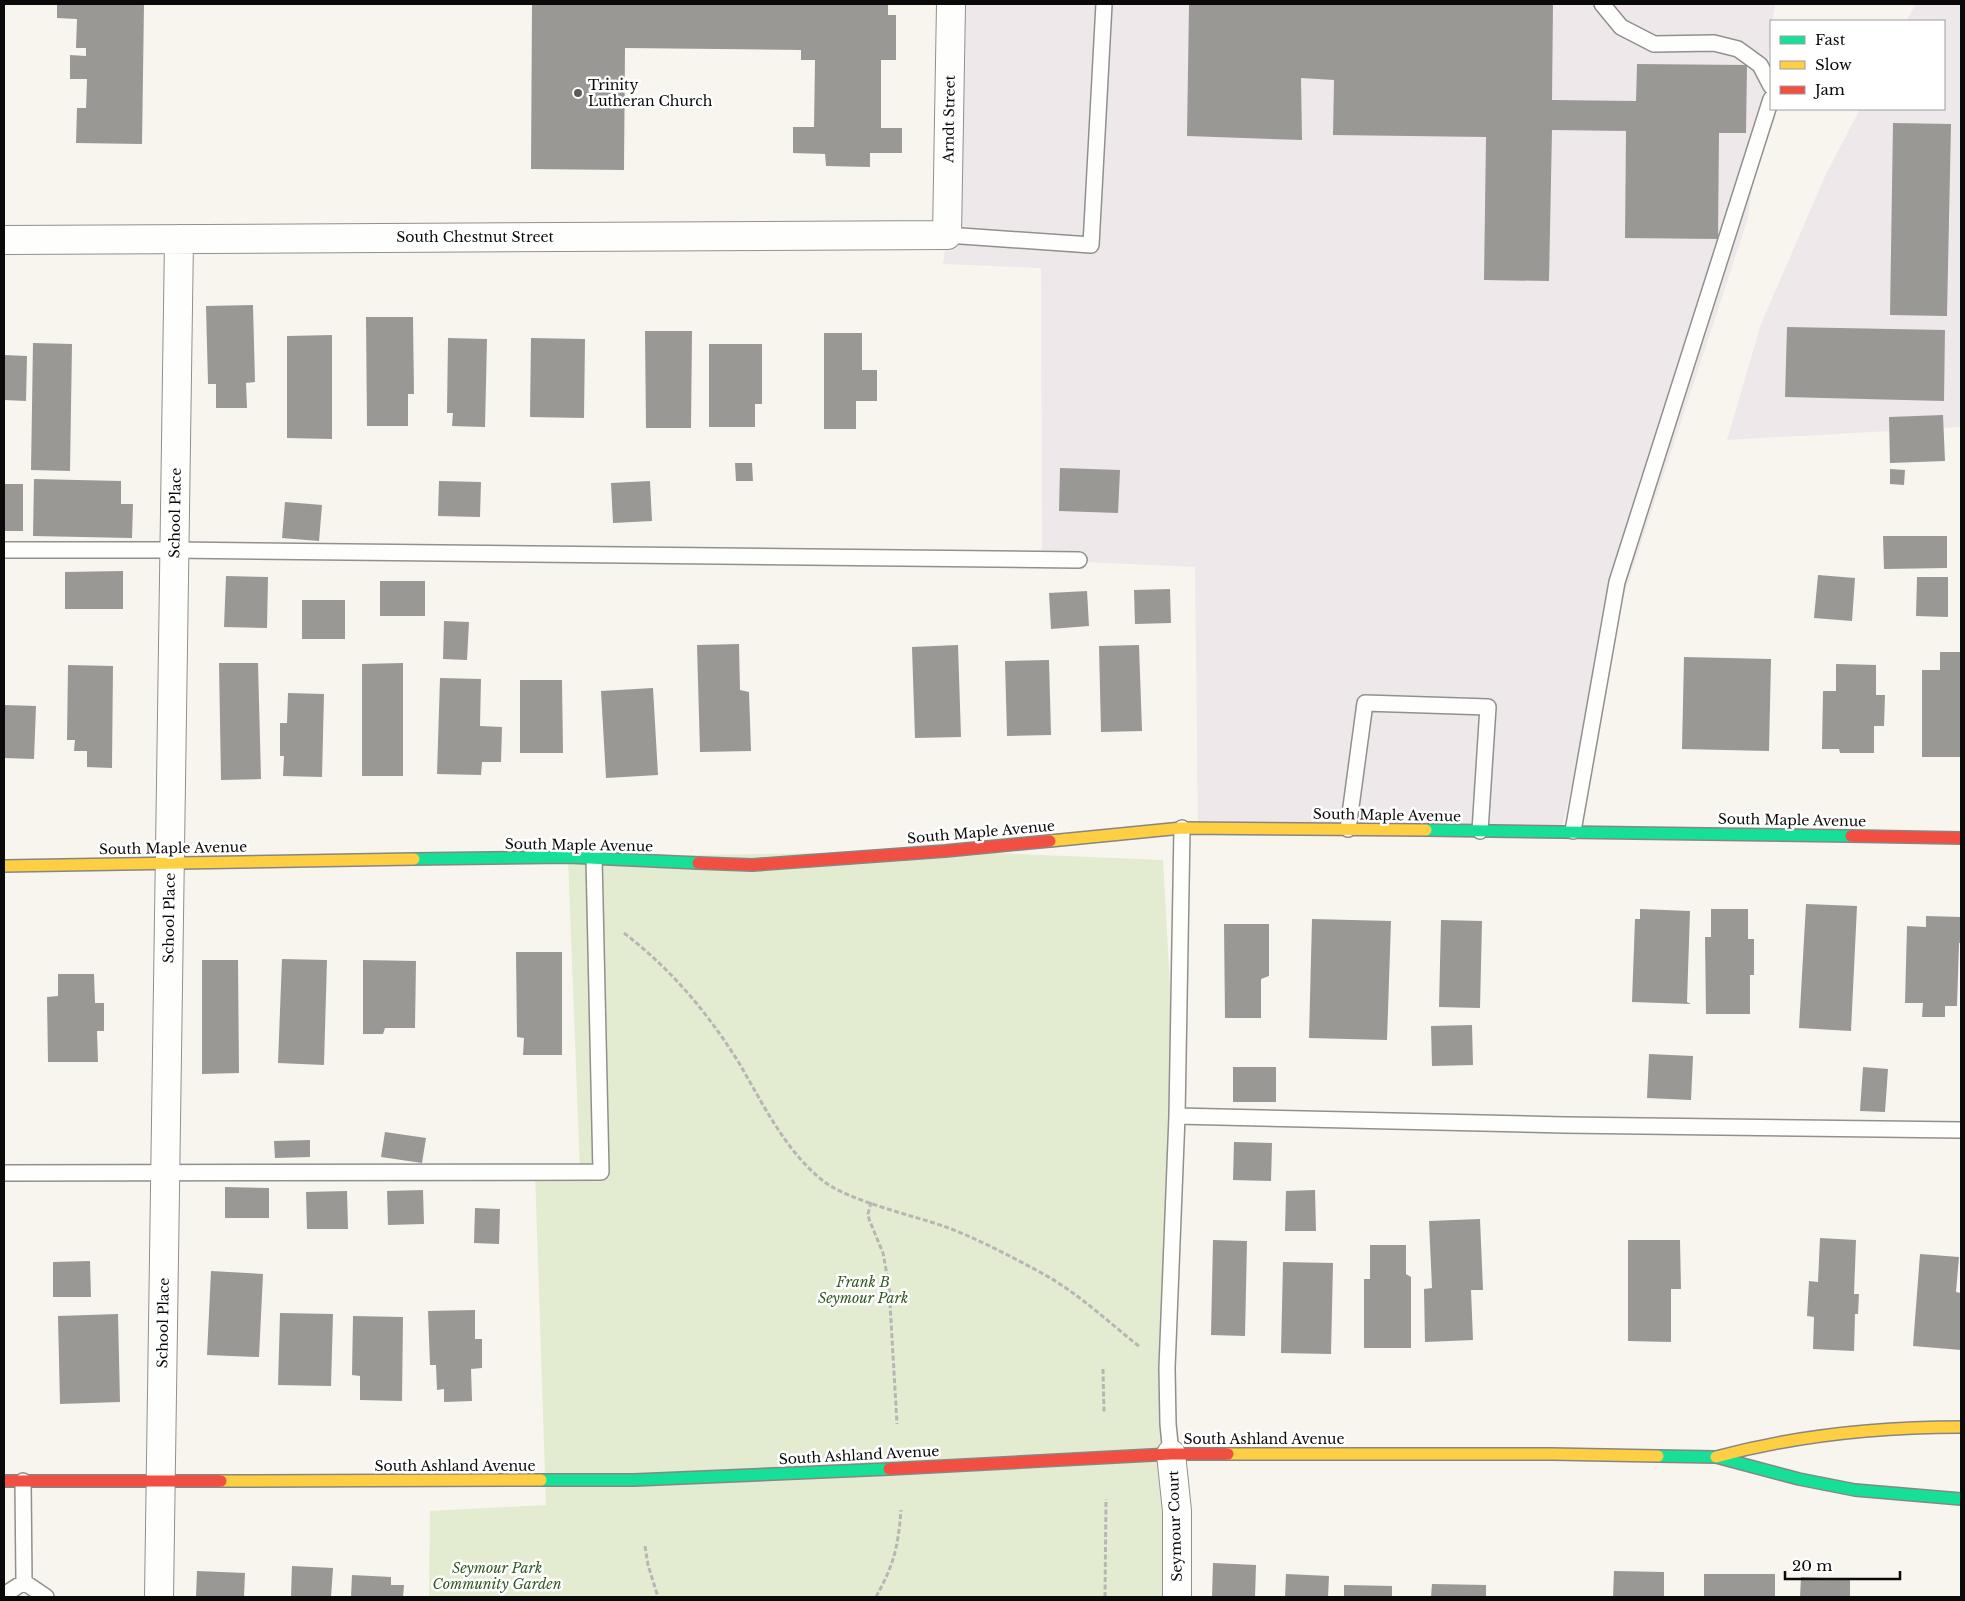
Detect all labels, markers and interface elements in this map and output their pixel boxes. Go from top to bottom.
legend [1770,20,1945,110]
text: Fast [1815,30,1846,49]
text: Slow [1815,55,1852,74]
street label: Arndt Street [939,74,959,164]
place label: Trinity Lutheran Church [588,76,713,110]
text: Jam [1813,80,1845,99]
marker: Trinity Lutheran Church [572,87,584,99]
street label: South Chestnut Street [396,228,554,246]
street label: School Place [165,468,185,558]
street label: South Maple Avenue [1313,805,1461,825]
street label: South Maple Avenue [1718,810,1866,830]
street label: South Maple Avenue [906,817,1056,847]
street label: South Maple Avenue [505,835,653,855]
street label: South Maple Avenue [99,838,247,858]
street label: School Place [159,873,179,963]
park label: Frank B Seymour Park [818,1273,908,1307]
street label: School Place [153,1278,173,1368]
street label: South Ashland Avenue [1184,1430,1344,1448]
street label: South Ashland Avenue [778,1442,940,1468]
street label: South Ashland Avenue [375,1457,535,1475]
street label: Seymour Court [1164,1469,1186,1582]
scale bar [1785,1548,1900,1580]
text: 20 m [1792,1556,1832,1575]
park label: Seymour Park Community Garden [433,1559,562,1593]

